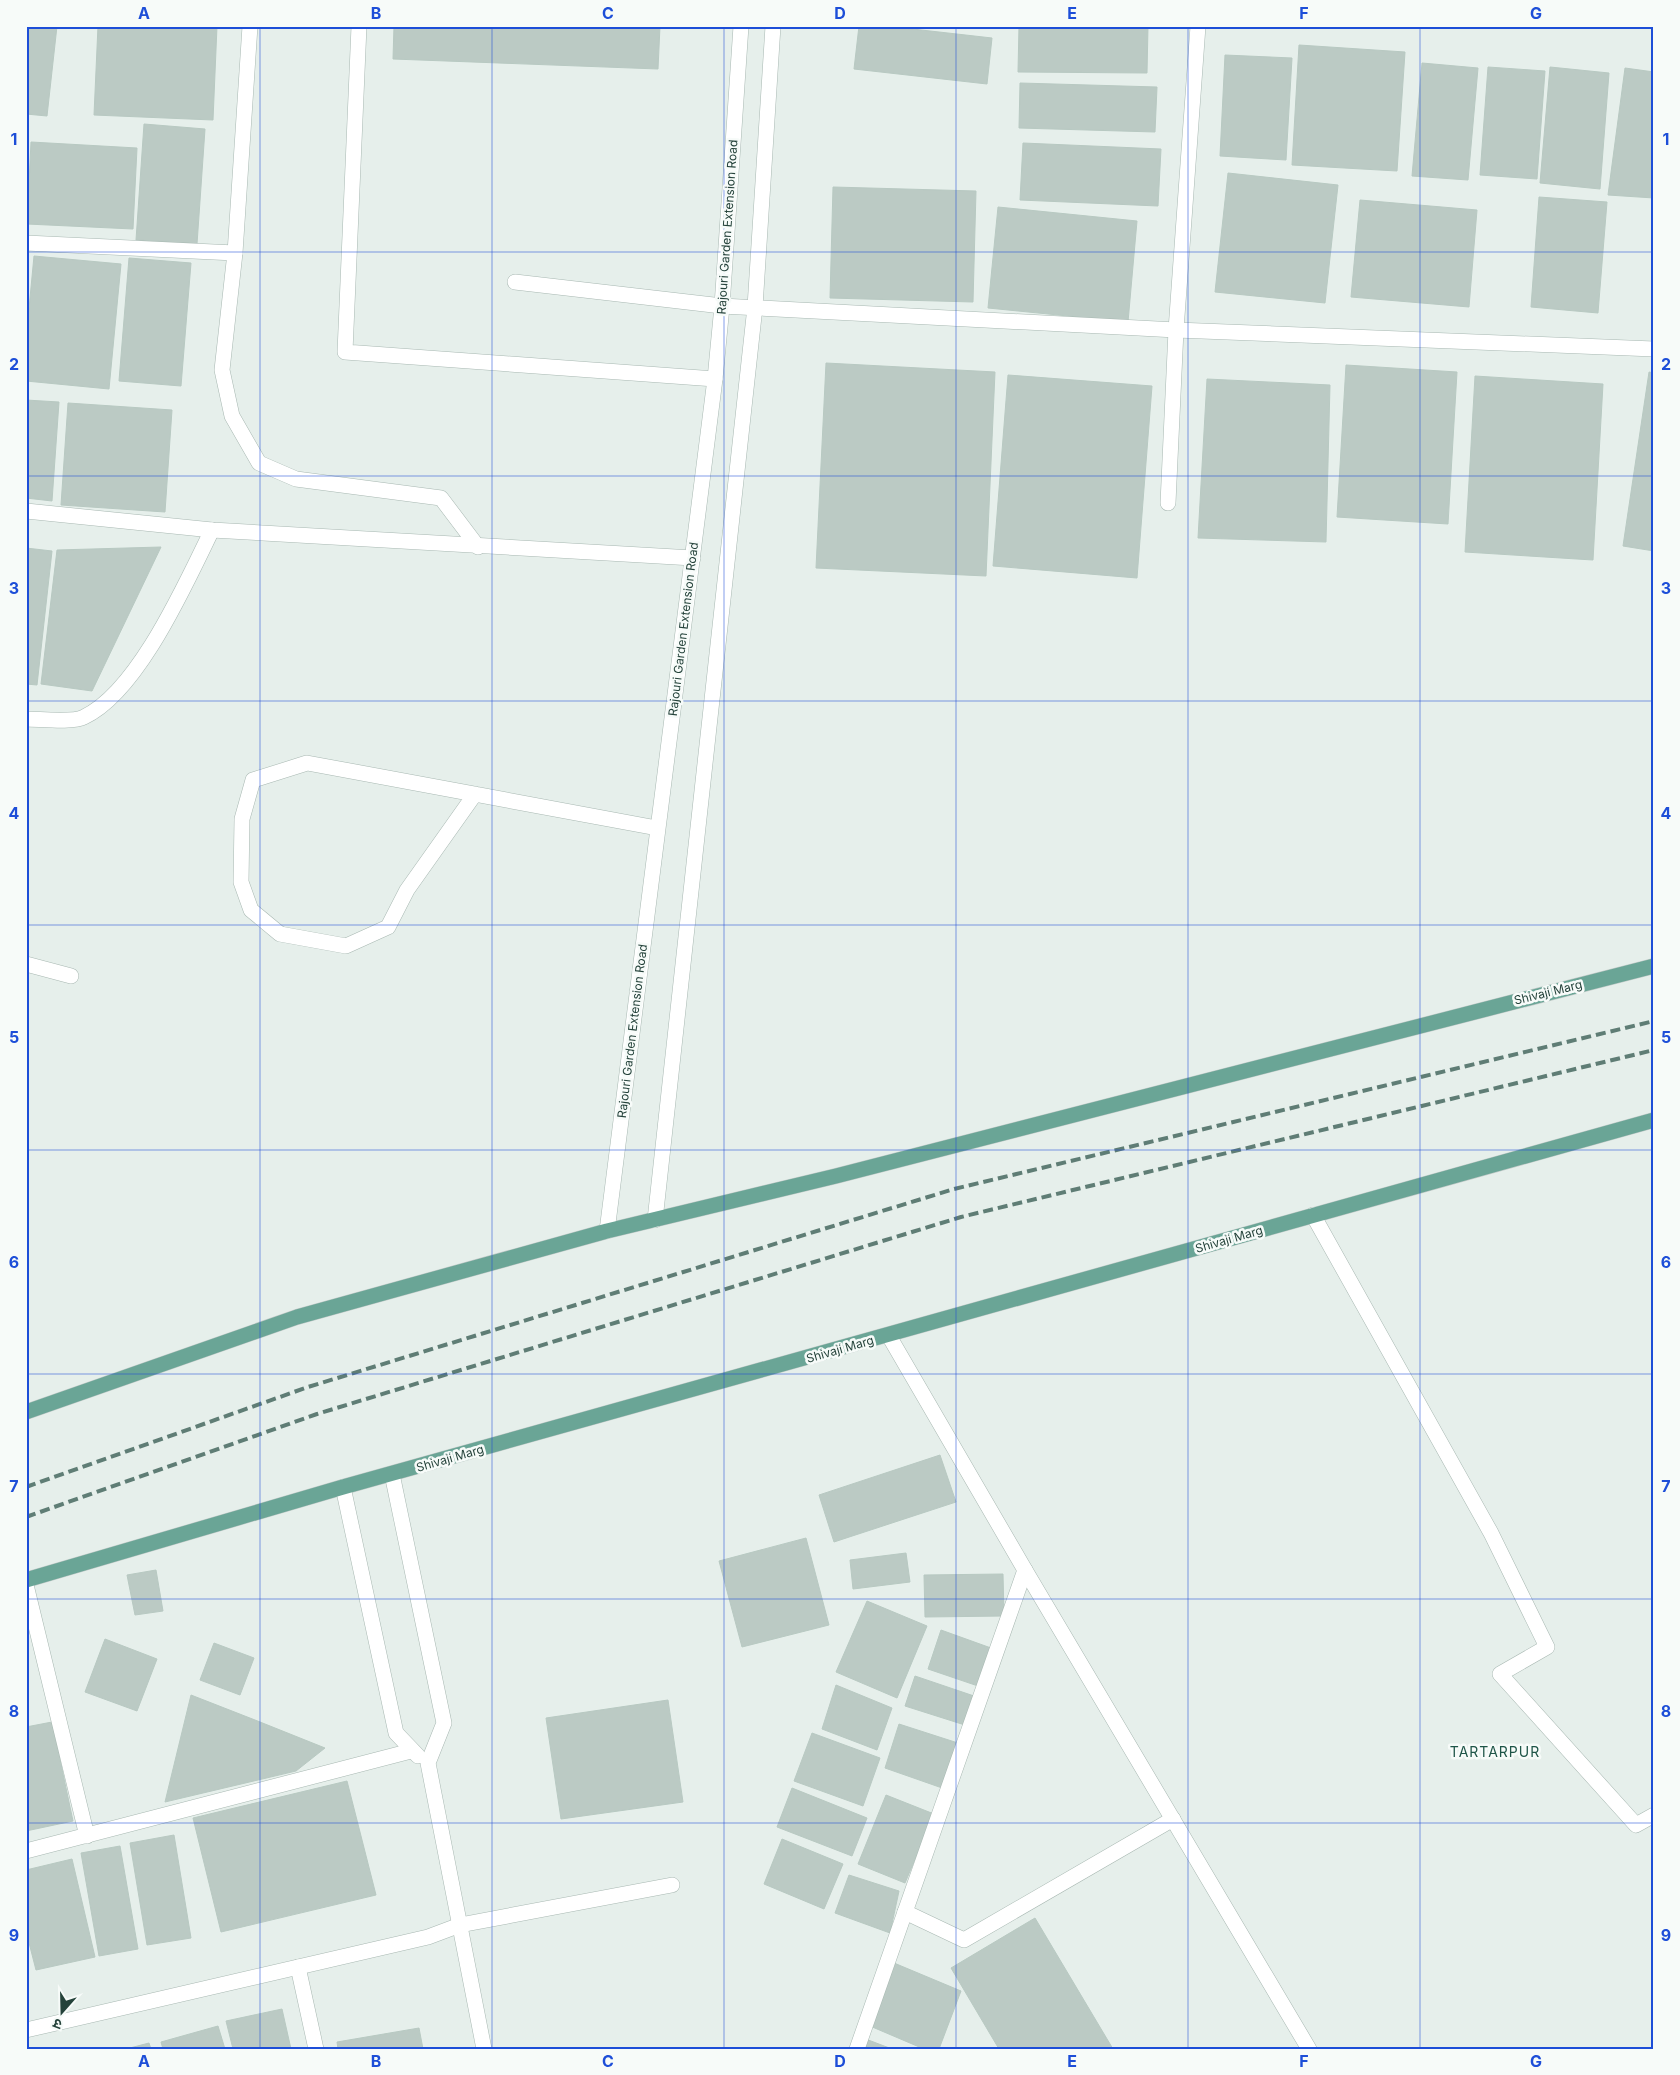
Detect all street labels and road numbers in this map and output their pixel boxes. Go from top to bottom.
street label: Rajouri Garden Extension Road [713,139,741,315]
street label: Rajouri Garden Extension Road [665,541,701,717]
street label: Rajouri Garden Extension Road [614,943,650,1119]
street label: Shivaji Marg [1512,976,1584,1008]
street label: Shivaji Marg [1193,1222,1265,1256]
street label: Shivaji Marg [804,1332,876,1366]
street label: Shivaji Marg [414,1441,486,1475]

